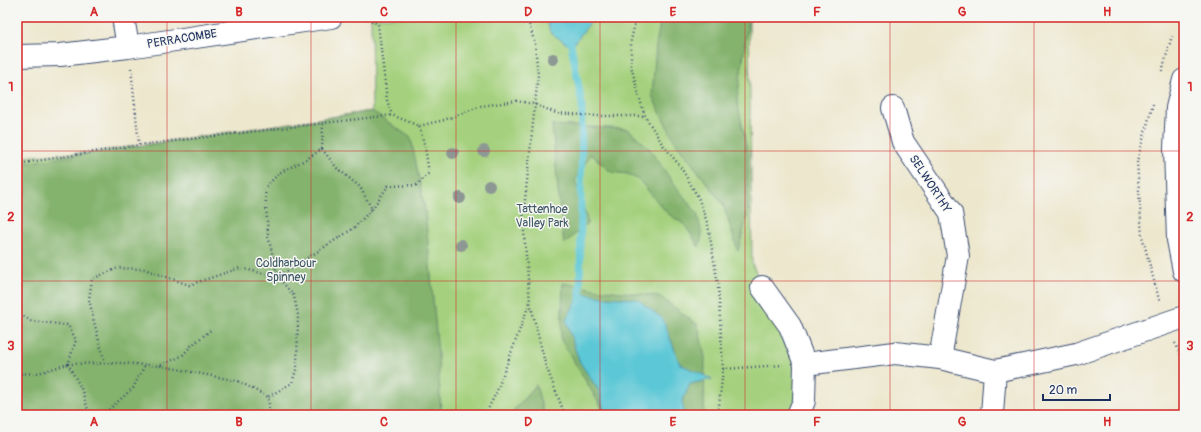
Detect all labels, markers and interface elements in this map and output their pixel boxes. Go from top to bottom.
text: A [90,4,99,20]
text: B [235,4,243,20]
text: C [380,4,388,20]
text: D [524,4,532,20]
text: E [670,4,677,20]
text: F [813,4,821,20]
text: G [958,4,967,20]
text: H [1103,4,1111,20]
street label: PERRACOMBE [146,26,218,52]
text: 1 [8,79,14,95]
text: 1 [1187,79,1193,95]
street label: SELWORTHY [906,152,954,216]
park label: Tattenhoe Valley Park [515,202,569,231]
text: 2 [7,209,15,225]
text: 2 [1186,209,1194,225]
park label: Coldharbour Spinney [256,256,317,285]
text: 3 [7,338,15,354]
text: 3 [1186,338,1194,354]
scale bar [1043,376,1110,402]
text: 20 m [1049,383,1078,398]
text: A [90,414,99,430]
text: B [235,414,243,430]
text: C [380,414,388,430]
text: D [524,414,532,430]
text: E [670,414,677,430]
text: F [813,414,821,430]
text: G [958,414,967,430]
text: H [1103,414,1111,430]

